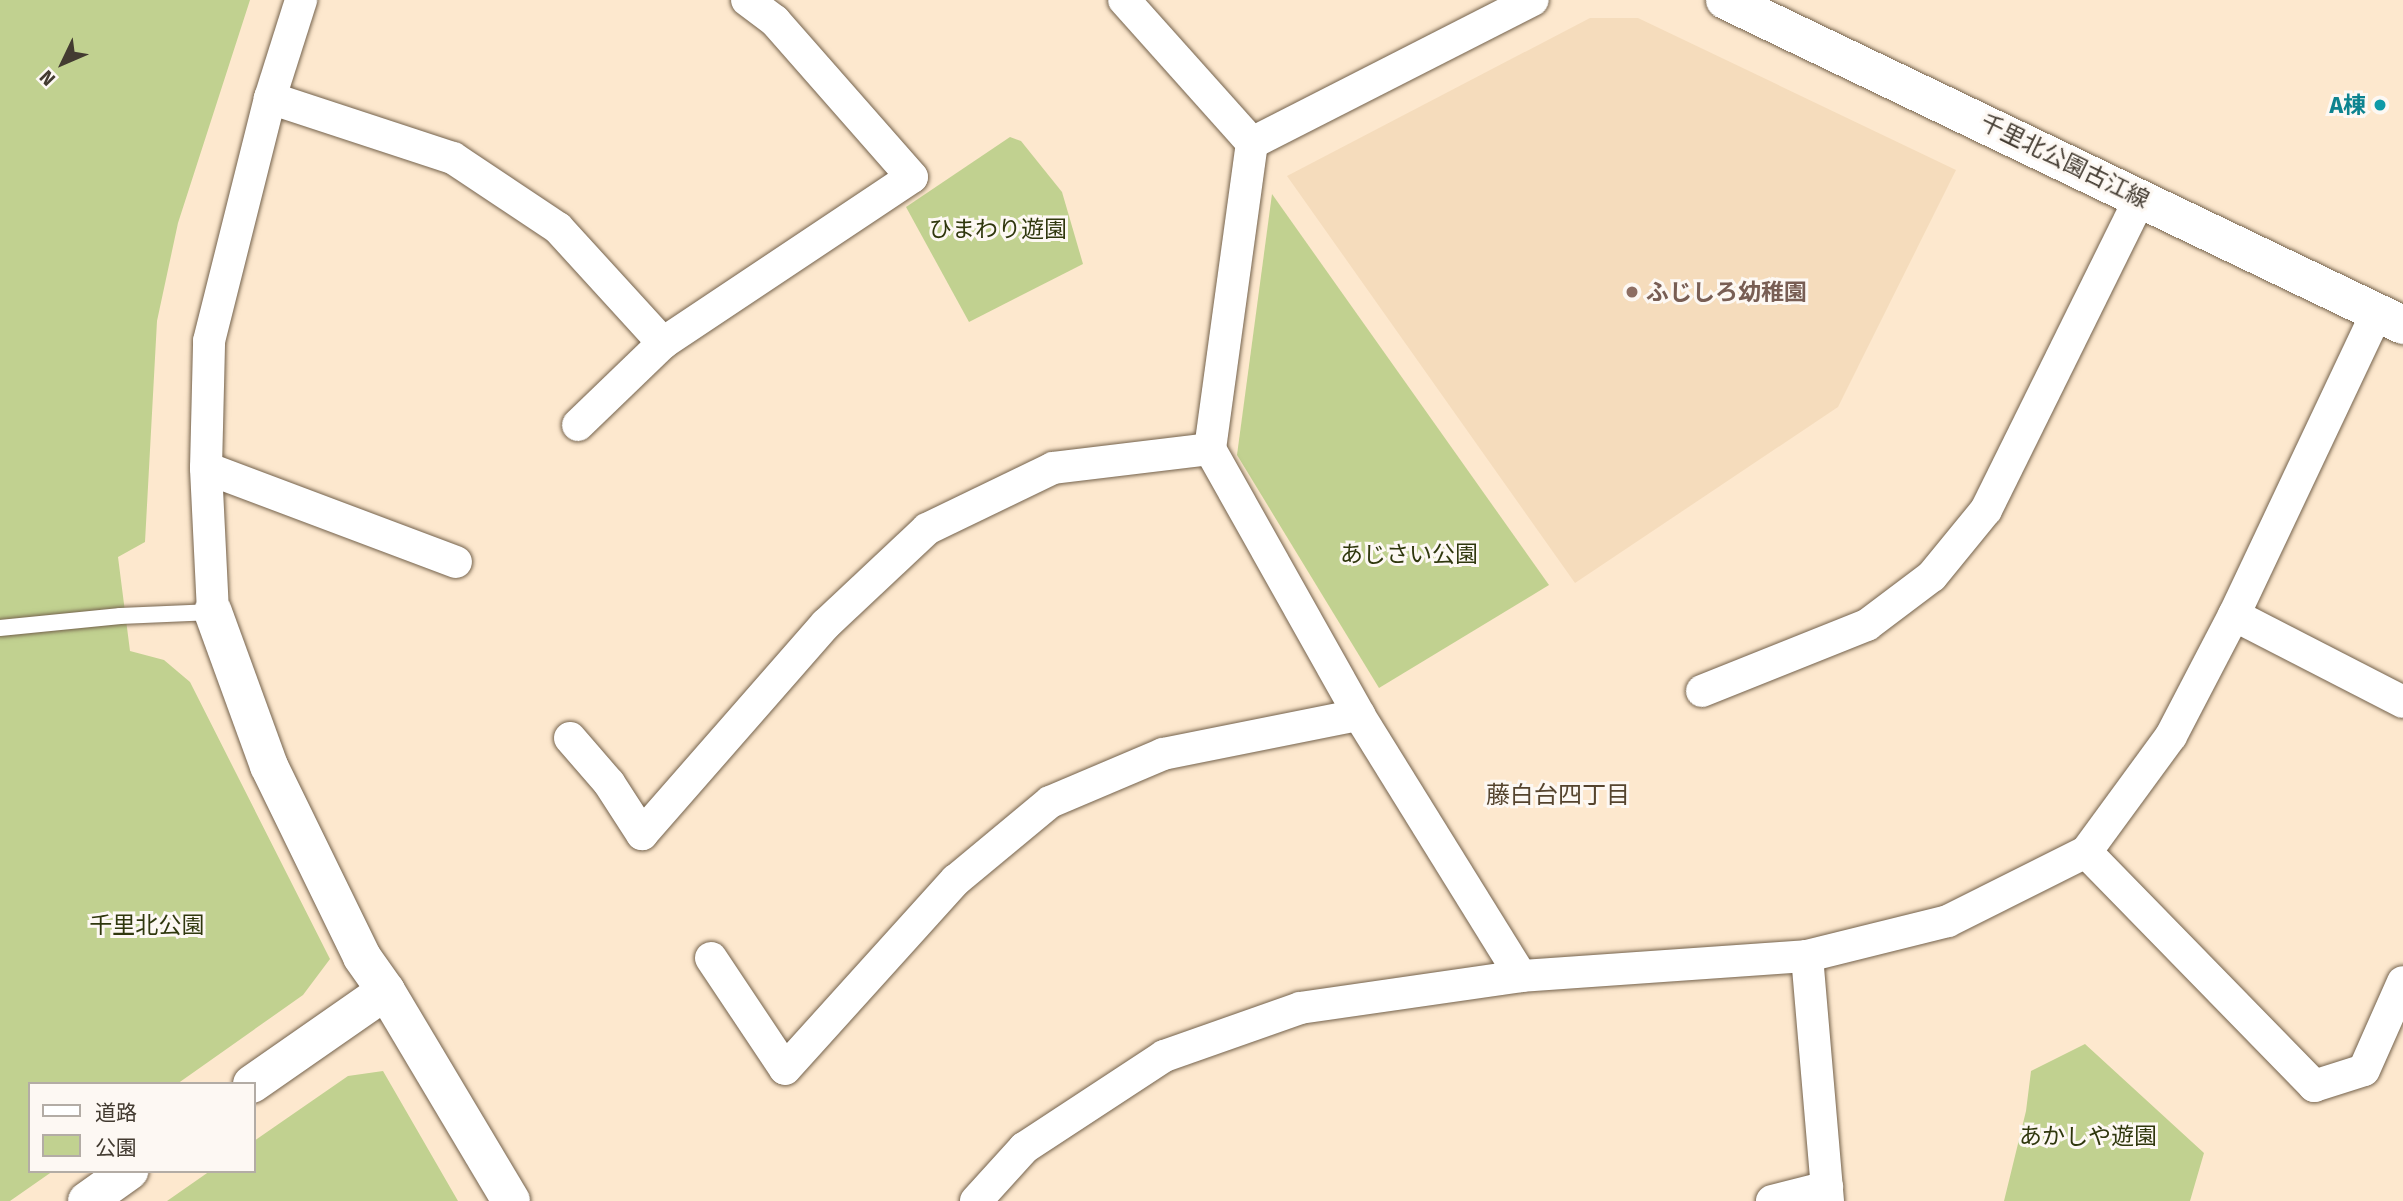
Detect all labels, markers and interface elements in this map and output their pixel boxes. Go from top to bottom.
north arrow [28,28,98,98]
text: N [35,65,60,90]
place label: A棟 [2329,91,2366,119]
marker: A棟 [2372,97,2388,113]
street label: 千里北公園古江線 [1976,108,2154,214]
park label: ひまわり遊園 [929,215,1067,243]
place label: ふじしろ幼稚園 [1646,278,1807,306]
marker: ふじしろ幼稚園 [1624,284,1640,300]
park label: あじさい公園 [1340,540,1478,568]
district label: 藤白台四丁目 [1486,782,1630,810]
park label: 千里北公園 [90,911,204,939]
legend [28,1082,256,1173]
text: 道路 [95,1100,137,1126]
park label: あかしや遊園 [2019,1122,2157,1150]
text: 公園 [95,1135,137,1161]

